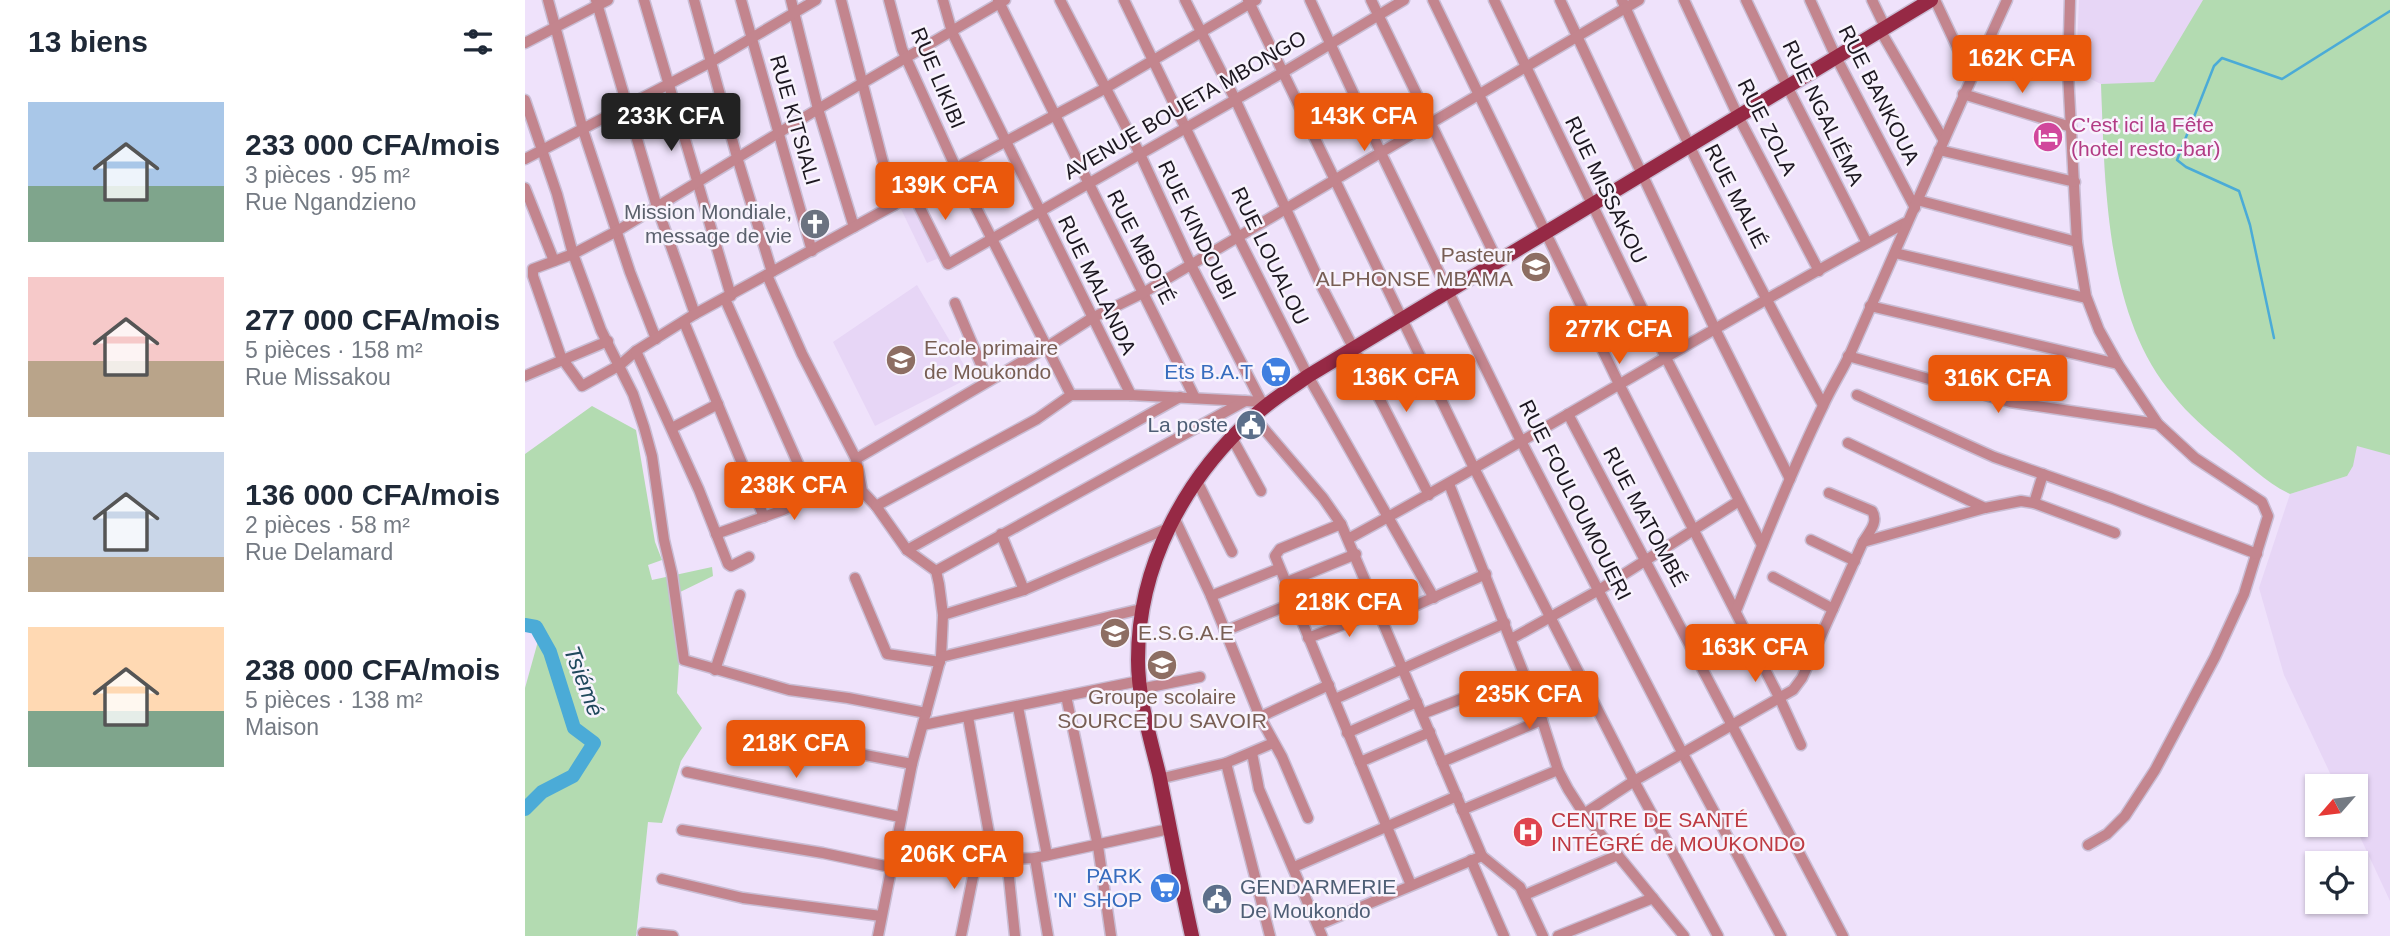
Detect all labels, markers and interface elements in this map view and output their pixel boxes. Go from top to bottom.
street label: RUE BANKOUA [1834,21,1924,168]
icon: filters [459,23,497,61]
street label: RUE LIKIBI [907,24,970,132]
text: 13 biens [28,25,148,58]
street label: AVENUE BOUETA MBONGO [1060,26,1310,183]
street label: RUE NGALIÉMA [1778,36,1869,189]
pin: 162K CFA [1950,36,2094,95]
text: 162K CFA [1968,45,2076,71]
street label: RUE KITSIALI [766,52,825,188]
street label: RUE ZOLA [1733,75,1802,179]
pin: 233K CFA [599,94,743,153]
pin: 143K CFA [1292,94,1436,153]
text: 233K CFA [617,103,725,129]
text: 143K CFA [1310,103,1418,129]
street label: RUE MISSAKOU [1561,112,1652,267]
place label: C'est ici la Fête (hotel resto-bar) [2071,113,2220,160]
hotel icon: C'est ici la Fête (hotel resto-bar) [2031,120,2065,154]
text: 233 000 CFA/mois [245,128,500,161]
icon: home [84,130,168,214]
street label: RUE MALIÉ [1701,140,1772,251]
street label: RUE KINDOUBI [1154,157,1241,303]
text: 3 pièces · 95 m² [245,162,410,188]
pin: 139K CFA [873,162,1017,222]
text: 139K CFA [891,172,999,198]
street label: RUE LOUALOU [1227,183,1314,328]
street label: RUE MBOTÉ [1103,186,1180,308]
text: Rue Ngandzieno [245,189,416,215]
place label: Mission Mondiale, message de vie [624,200,792,247]
church icon: Mission Mondiale, message de vie [798,207,832,241]
street label: RUE MALANDA [1054,212,1141,358]
place label: Pasteur ALPHONSE MBAMA [1316,243,1513,290]
school or university icon: Pasteur ALPHONSE MBAMA [1519,250,1553,284]
text: 277 000 CFA/mois [245,303,500,336]
icon: home [84,305,168,389]
pin: 277K CFA [1547,306,1691,366]
text: 277K CFA [1565,316,1673,342]
place label: Ecole primaire de Moukondo [924,336,1058,383]
text: 5 pièces · 158 m² [245,337,423,363]
school or university icon: Ecole primaire de Moukondo [884,343,918,377]
pin: 136K CFA [1334,354,1478,414]
supermarket icon: Ets B.A.T [1259,355,1293,389]
pin: 316K CFA [1926,356,2070,415]
place label: Ets B.A.T [1164,360,1253,383]
text: Rue Missakou [245,364,391,390]
text: 136K CFA [1352,364,1460,390]
text: 316K CFA [1944,365,2052,391]
street label: RUE FOULOUMOUERI [1515,396,1636,604]
public building icon: La poste [1234,408,1268,442]
place label: La poste [1147,413,1228,436]
street label: RUE MATOMBÉ [1599,443,1692,590]
pin: 238K CFA [722,462,866,522]
text: 238K CFA [740,472,848,498]
text: 136 000 CFA/mois [245,478,500,511]
icon: home [84,480,168,564]
text: 2 pièces · 58 m² [245,512,410,538]
text: Rue Delamard [245,539,393,565]
pin: 218K CFA [1277,580,1421,639]
text: 218K CFA [1295,589,1403,615]
school or university icon: E.S.G.A.E [1098,616,1132,650]
place label: E.S.G.A.E [1138,621,1234,644]
pin: 163K CFA [1683,624,1827,684]
text: 163K CFA [1701,634,1809,660]
water label: Tsiémé [559,642,609,720]
school or university icon: Groupe scolaire SOURCE DU SAVOIR [1145,648,1179,682]
text: 238 000 CFA/mois [245,653,500,686]
icon: home [84,655,168,739]
pin: 235K CFA [1457,672,1601,731]
text: 235K CFA [1475,681,1583,707]
place label: Groupe scolaire SOURCE DU SAVOIR [1057,685,1267,732]
text: 5 pièces · 138 m² [245,687,423,713]
text: Maison [245,714,319,740]
pin: 218K CFA [724,720,868,780]
text: 218K CFA [742,730,850,756]
north arrow [2305,774,2368,836]
map controls [2305,774,2368,914]
place label: CENTRE DE SANTÉ INTÉGRÉ de MOUKONDO [1551,808,1805,855]
hospital icon: CENTRE DE SANTÉ INTÉGRÉ de MOUKONDO [1511,815,1545,849]
pin: 206K CFA [882,832,1026,891]
text: 206K CFA [900,841,1008,867]
button: locate [2305,851,2368,914]
place label: PARK 'N' SHOP [1053,864,1142,911]
supermarket icon: PARK 'N' SHOP [1148,871,1182,905]
place label: GENDARMERIE De Moukondo [1240,875,1396,922]
public building icon: GENDARMERIE De Moukondo [1200,882,1234,916]

